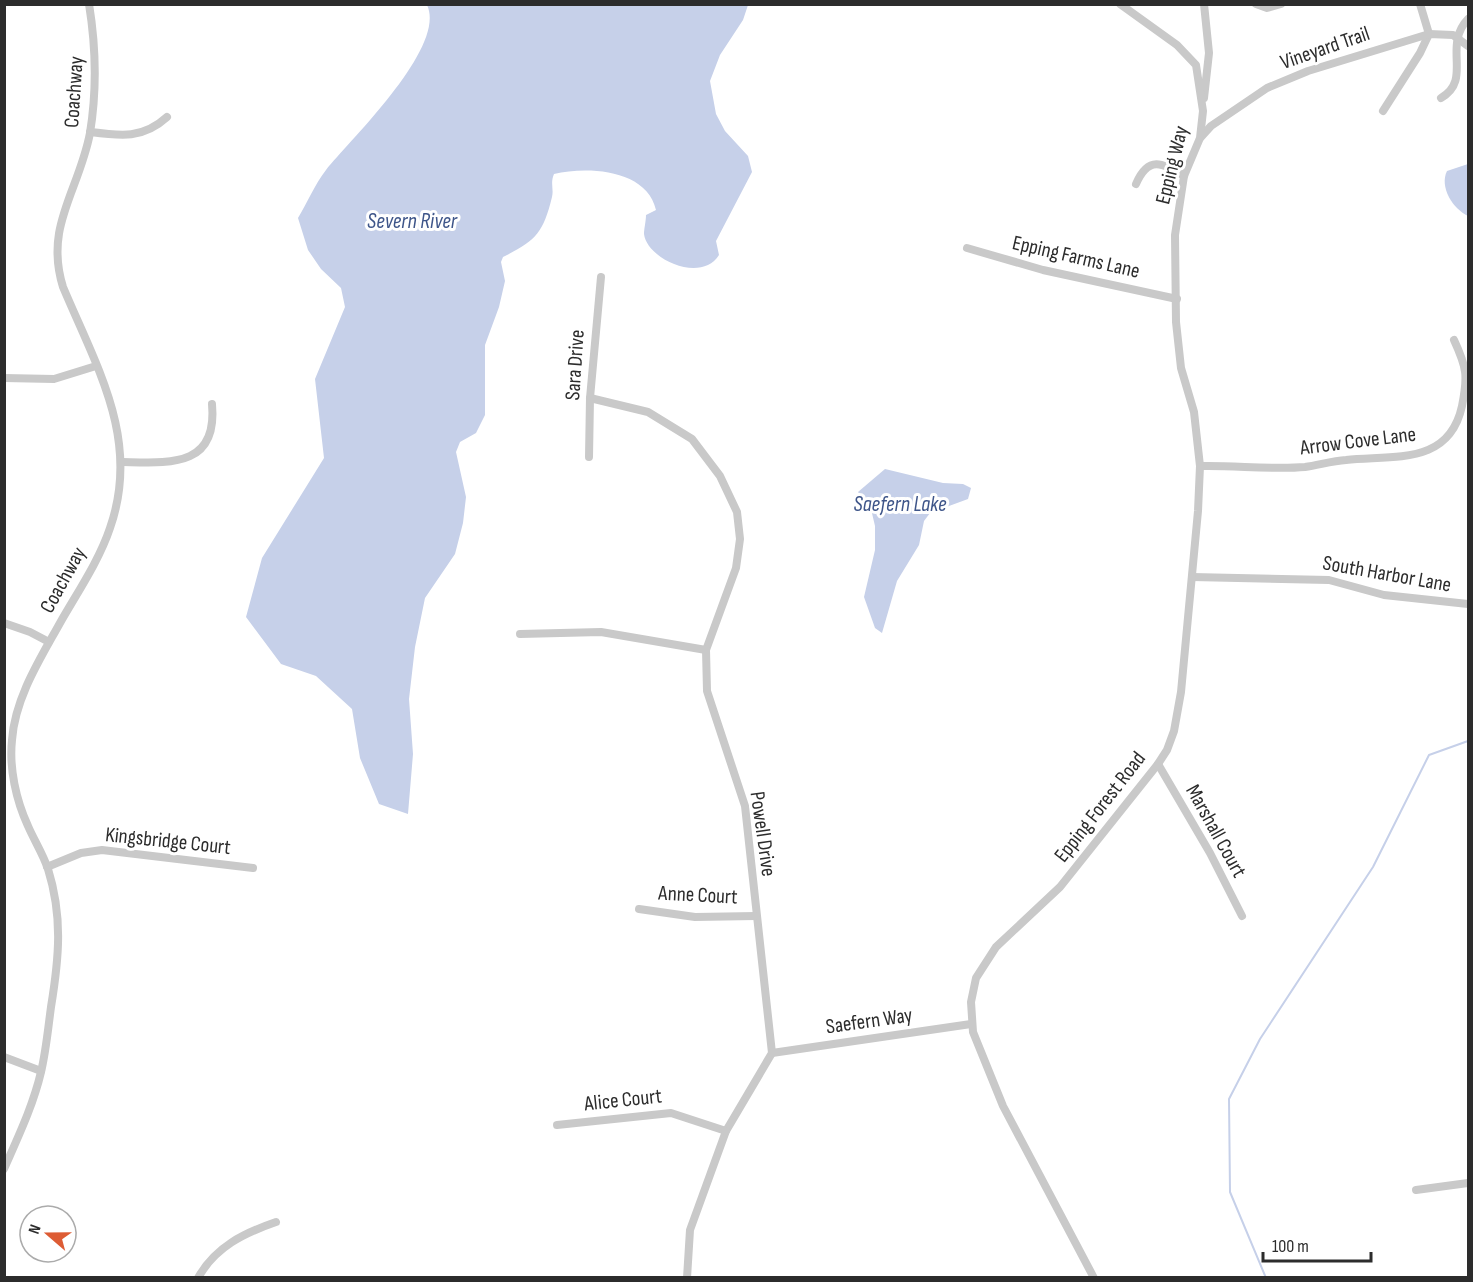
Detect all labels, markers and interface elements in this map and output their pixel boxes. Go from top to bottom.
street label: Vineyard Trail [1277,21,1373,75]
street label: Coachway [59,55,89,129]
street label: Epping Way [1150,123,1194,207]
water label: Severn River [367,208,458,235]
street label: Epping Farms Lane [1010,230,1142,284]
street label: Sara Drive [560,329,590,401]
street label: Arrow Cove Lane [1298,421,1417,461]
water label: Saefern Lake [853,491,947,518]
street label: Coachway [35,543,91,617]
street label: South Harbor Lane [1321,550,1453,598]
street label: Epping Forest Road [1049,747,1151,867]
street label: Marshall Court [1180,780,1252,882]
street label: Powell Drive [745,790,781,878]
street label: Kingsbridge Court [104,822,232,860]
street label: Anne Court [657,880,738,910]
street label: Saefern Way [824,1003,914,1039]
street label: Alice Court [582,1084,663,1117]
north arrow [18,1204,78,1264]
text: N [25,1222,46,1237]
scale bar [1263,1225,1371,1263]
text: 100 m [1272,1236,1309,1257]

